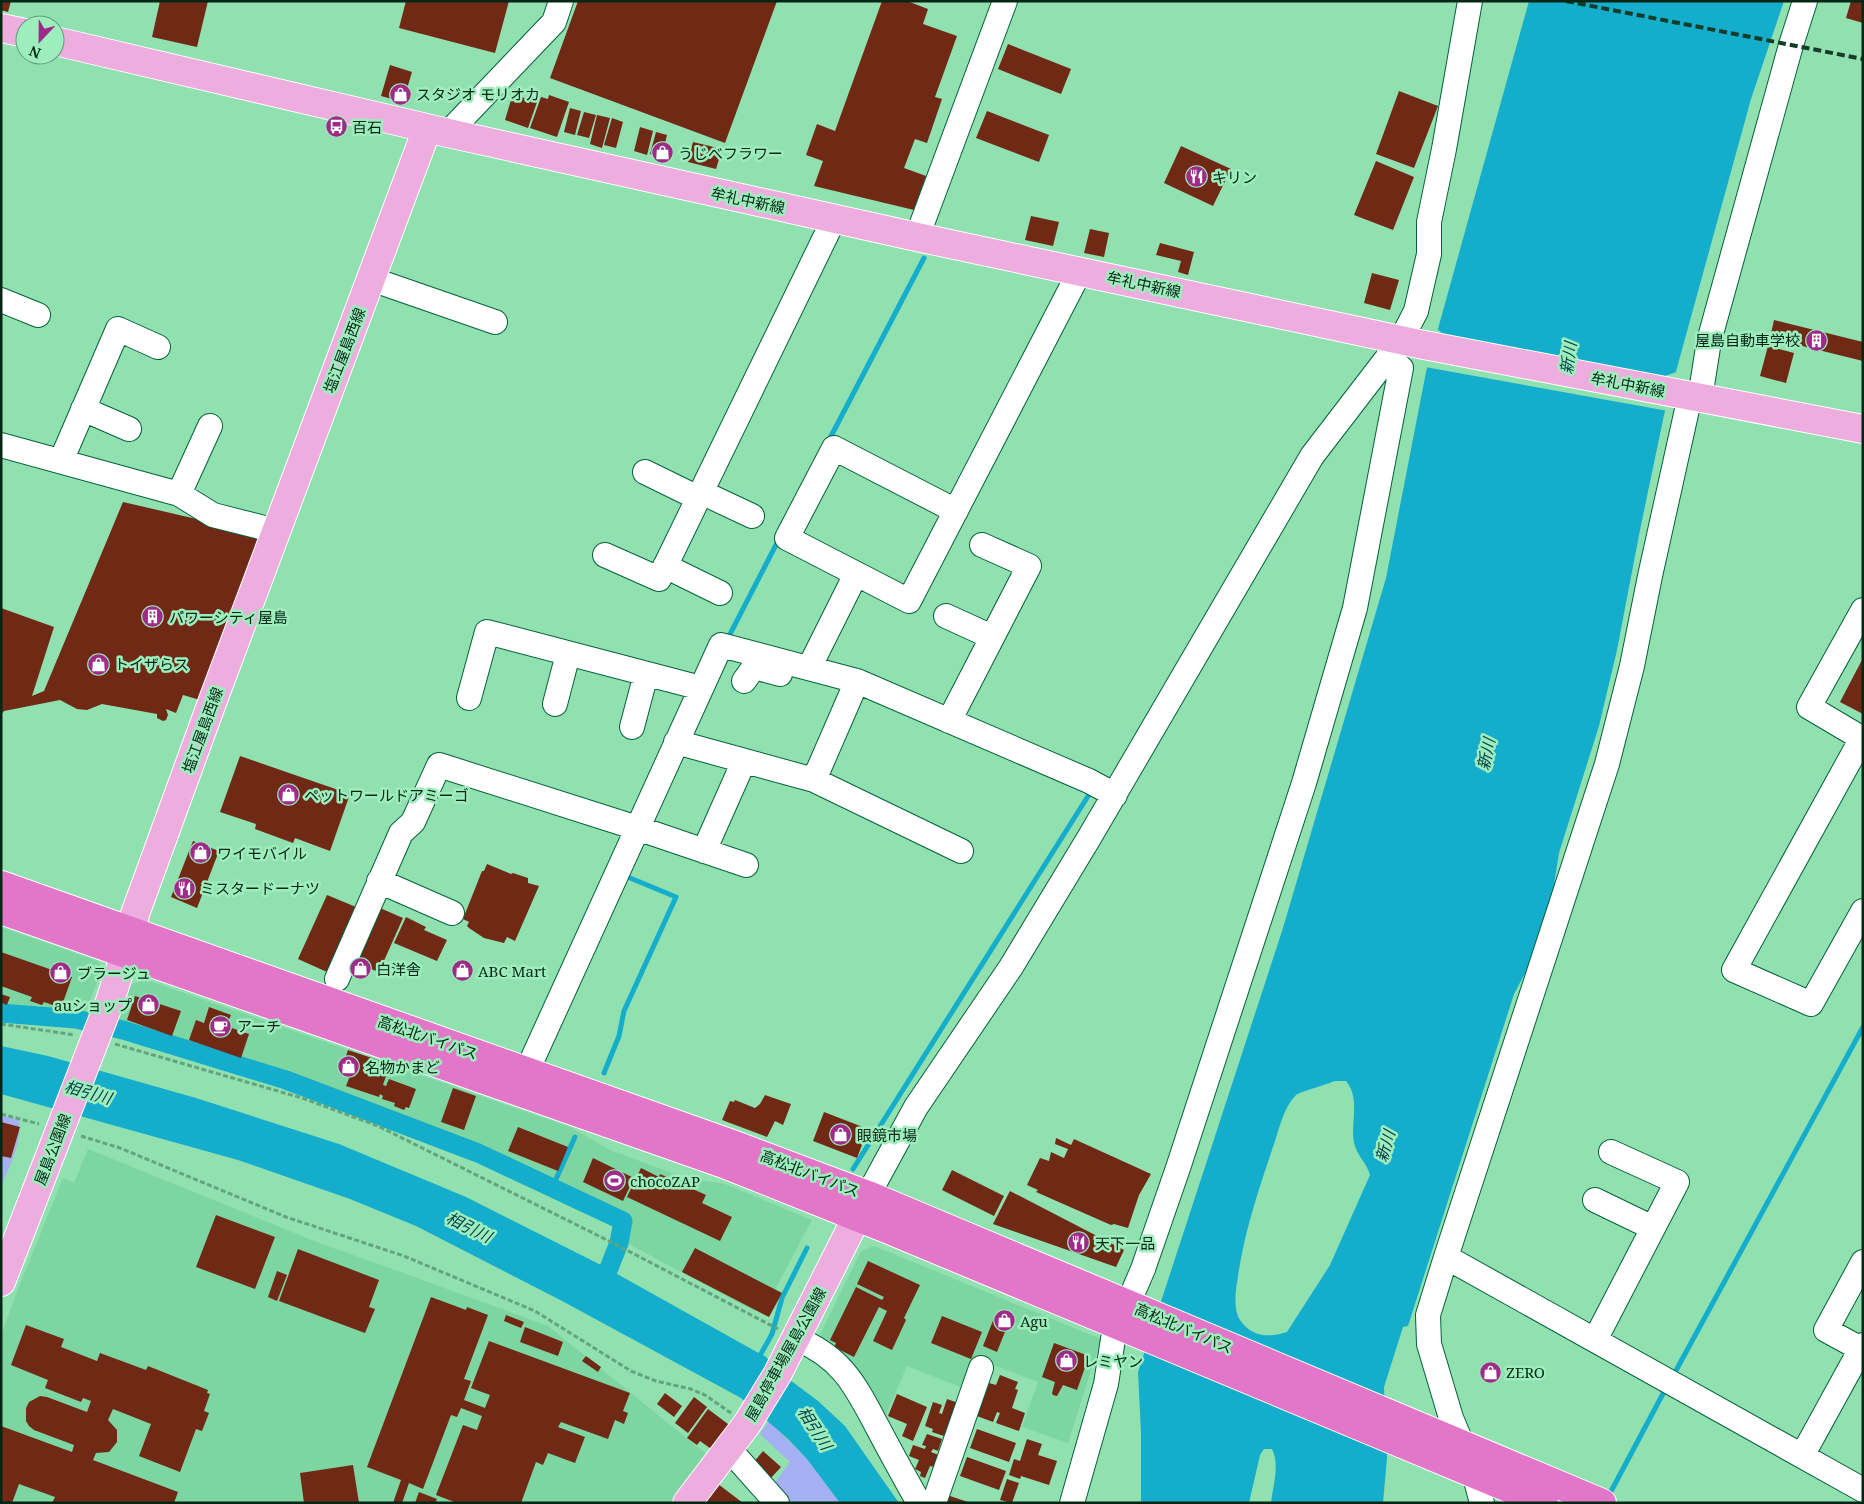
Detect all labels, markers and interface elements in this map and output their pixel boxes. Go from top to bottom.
north arrow [15,15,65,65]
text: N [26,42,44,63]
shop icon: スタジオ モリオカ [388,82,412,106]
place label: スタジオ モリオカ [416,84,540,104]
bus stop icon: 百石 [324,115,348,139]
place label: 百石 [352,117,382,137]
shop icon: うじべフラワー [650,141,674,165]
place label: うじべフラワー [678,143,783,163]
restaurant icon: キリン [1184,165,1208,189]
place label: キリン [1212,167,1257,187]
street label: 牟礼中新線 [709,182,787,218]
street label: 牟礼中新線 [1105,266,1183,302]
street label: 塩江屋島西線 [319,304,369,396]
building icon: 屋島自動車学校 [1804,328,1828,352]
place label: 屋島自動車学校 [1695,330,1800,350]
water label: 新川 [1555,339,1581,375]
street label: 牟礼中新線 [1589,367,1667,401]
building icon: パワーシティ屋島 [141,605,165,629]
place label: パワーシティ屋島 [169,607,288,627]
shop icon: トイザらス [86,652,110,676]
place label: トイザらス [114,654,189,674]
street label: 塩江屋島西線 [177,684,227,776]
water label: 新川 [1472,734,1501,772]
shop icon: ペットワールドアミーゴ [276,783,300,807]
place label: ペットワールドアミーゴ [304,785,469,805]
shop icon: ワイモバイル [189,841,213,865]
place label: ワイモバイル [217,843,307,863]
restaurant icon: ミスタードーナツ [172,876,196,900]
place label: ミスタードーナツ [200,878,320,898]
shop icon: 白洋舎 [348,957,372,981]
place label: 白洋舎 [376,959,421,979]
shop icon: ABC Mart [450,959,474,983]
shop icon: ブラージュ [49,961,73,985]
place label: ABC Mart [478,961,546,981]
place label: ブラージュ [77,963,151,983]
shop icon: auショップ [136,993,160,1017]
place label: auショップ [54,995,132,1015]
street label: 高松北バイパス [375,1011,481,1063]
cafe icon: アーチ [209,1014,233,1038]
place label: アーチ [237,1016,281,1036]
shop icon: 名物かまど [337,1055,361,1079]
place label: 名物かまど [365,1057,440,1077]
water label: 相引川 [62,1075,116,1110]
street label: 屋島公園線 [29,1110,75,1188]
shop icon: 眼鏡市場 [829,1123,853,1147]
place label: 眼鏡市場 [857,1125,917,1145]
water label: 新川 [1370,1126,1401,1164]
street label: 高松北バイパス [758,1145,862,1201]
sports icon: chocoZAP [602,1169,626,1193]
place label: chocoZAP [630,1171,700,1191]
water label: 相引川 [443,1207,497,1248]
restaurant icon: 天下一品 [1067,1231,1091,1255]
place label: 天下一品 [1095,1233,1155,1253]
street label: 屋島停車場屋島公園線 [740,1284,830,1424]
street label: 高松北バイパス [1132,1298,1236,1358]
shop icon: Agu [992,1309,1016,1333]
place label: Agu [1020,1311,1048,1331]
shop icon: レミヤン [1055,1349,1079,1373]
place label: レミヤン [1083,1351,1143,1371]
shop icon: ZERO [1478,1360,1502,1384]
place label: ZERO [1506,1362,1545,1382]
water label: 相引川 [793,1402,838,1456]

